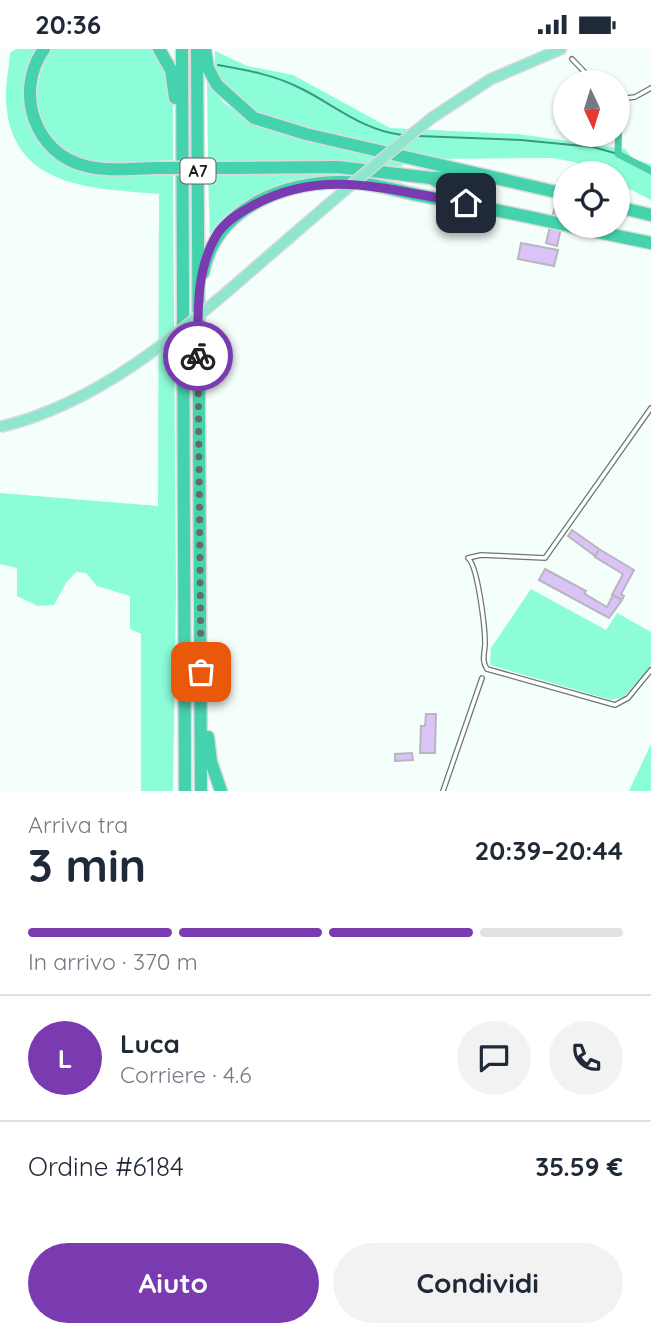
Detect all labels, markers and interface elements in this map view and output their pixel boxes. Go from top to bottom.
text: 20:36 [35,8,101,41]
north arrow [553,70,630,147]
map controls [553,70,630,238]
road number: A7 [180,159,216,183]
button: locate [553,161,630,238]
pin [436,173,496,233]
icon: home [447,184,485,222]
courier [163,321,233,391]
icon: bike [179,337,217,375]
pin [171,642,231,702]
icon: bag [182,653,220,691]
text: Arriva tra [28,810,128,839]
text: 20:39–20:44 [475,834,623,867]
text: 3 min [28,836,146,894]
text: In arrivo · 370 m [28,947,198,976]
button: chat [457,1021,531,1095]
button: phone [549,1021,623,1095]
text: Luca [120,1027,180,1060]
text: L [58,1042,72,1075]
text: Corriere · 4.6 [120,1060,252,1089]
text: Ordine #6184 [28,1150,184,1183]
text: 35.59 € [535,1150,623,1183]
button: Aiuto [28,1243,319,1323]
button: Condividi [333,1243,623,1323]

